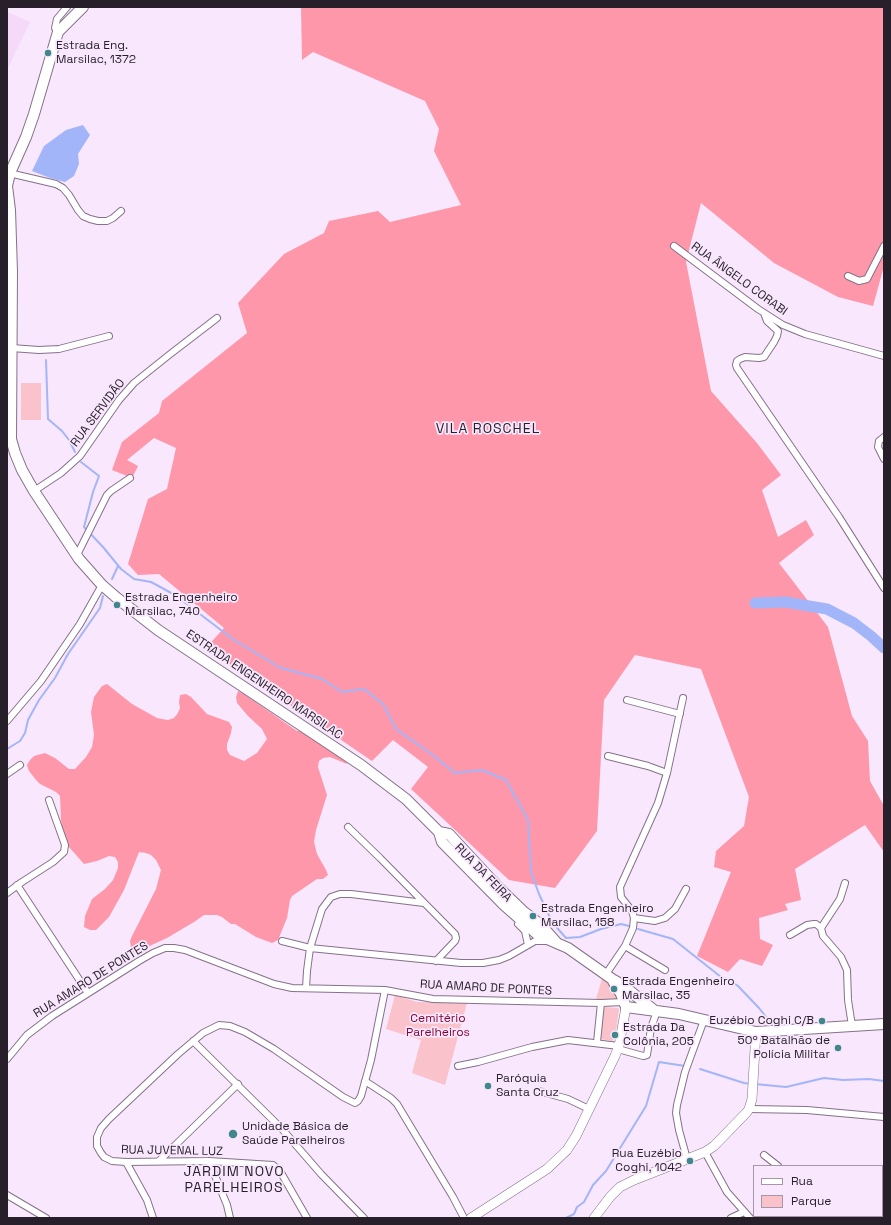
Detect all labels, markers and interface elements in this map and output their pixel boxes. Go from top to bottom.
place label: Estrada Eng. Marsilac, 1372 [56,39,136,67]
marker: Estrada Eng. Marsilac, 1372 [43,48,53,58]
street label: RUA ÂNGELO CORABI [688,239,790,319]
street label: RUA SERVIDÃO [68,376,128,450]
district label: VILA ROSCHEL [436,421,540,437]
place label: Estrada Engenheiro Marsilac, 740 [125,591,238,619]
marker: Estrada Engenheiro Marsilac, 740 [112,600,122,610]
street label: ESTRADA ENGENHEIRO MARSILAC [183,627,345,743]
street label: RUA DA FEIRA [451,841,515,905]
place label: Estrada Engenheiro Marsilac, 158 [541,902,654,930]
marker: Estrada Engenheiro Marsilac, 158 [528,911,538,921]
street label: RUA AMARO DE PONTES [31,939,151,1021]
place label: Estrada Engenheiro Marsilac, 35 [622,975,735,1003]
street label: RUA AMARO DE PONTES [420,977,552,999]
marker: Estrada Engenheiro Marsilac, 35 [609,984,619,994]
park label: Cemitério Parelheiros [406,1012,470,1040]
place label: Euzébio Coghi C/B [709,1014,814,1028]
marker: Euzébio Coghi C/B [817,1016,827,1026]
place label: Estrada Da Colônia, 205 [623,1021,694,1049]
marker: Estrada Da Colônia, 205 [610,1030,620,1040]
place label: 50º Batalhão de Polícia Militar [738,1034,830,1062]
marker: 50º Batalhão de Polícia Militar [833,1043,843,1053]
place label: Paróquia Santa Cruz [496,1072,559,1100]
marker: Paróquia Santa Cruz [483,1081,493,1091]
place label: Unidade Básica de Saúde Parelheiros [242,1120,349,1148]
marker: Unidade Básica de Saúde Parelheiros [227,1128,239,1140]
street label: RUA JUVENAL LUZ [121,1143,223,1159]
place label: Rua Euzébio Coghi, 1042 [612,1147,682,1175]
marker: Rua Euzébio Coghi, 1042 [685,1156,695,1166]
district label: JARDIM NOVO PARELHEIROS [183,1164,285,1196]
legend [753,1165,883,1217]
text: Rua [791,1173,813,1189]
text: Parque [791,1193,831,1209]

